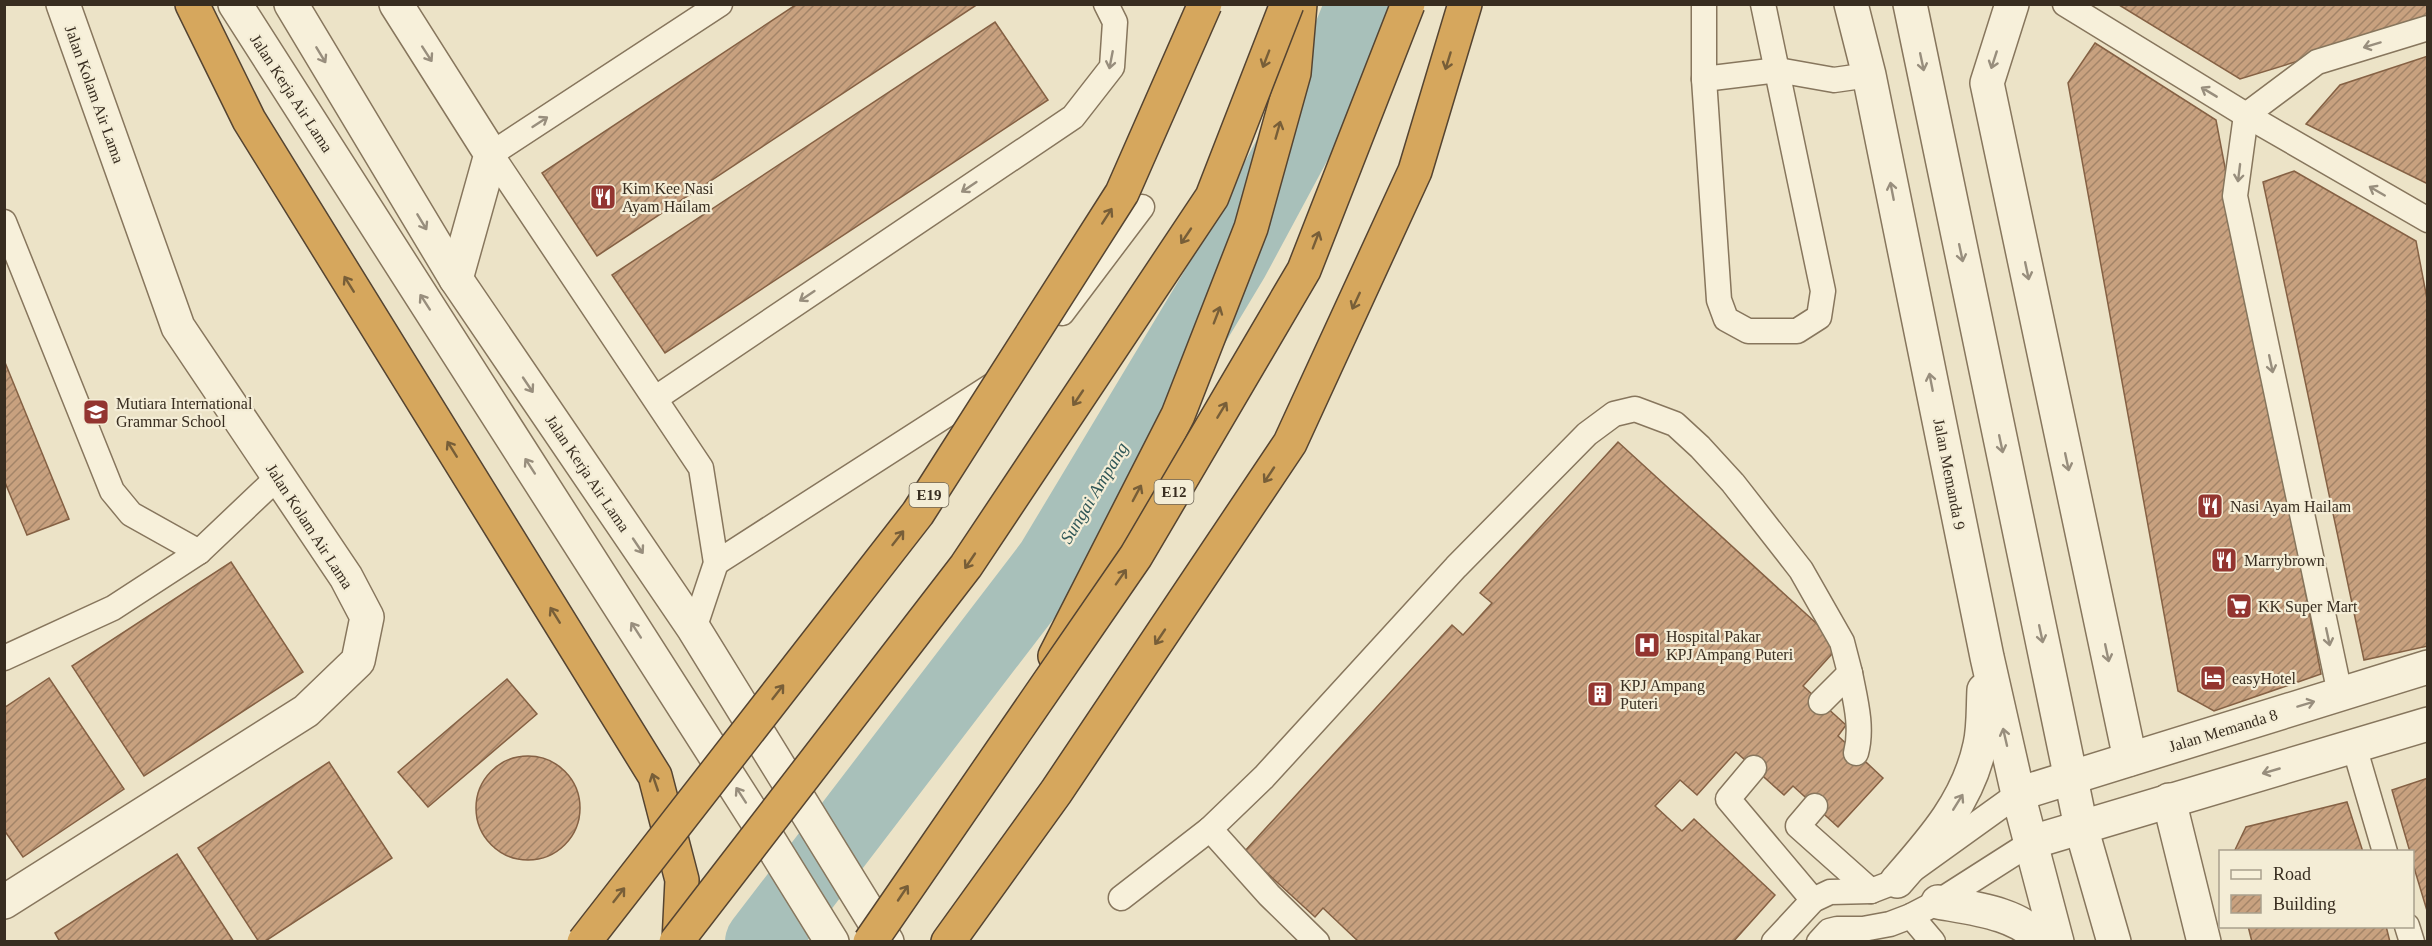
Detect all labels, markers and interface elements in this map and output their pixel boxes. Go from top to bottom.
street label: Jalan Kolam Air Lama [62,23,127,165]
street label: Jalan Kerja Air Lama [246,31,336,156]
one-way arrow [2363,40,2382,51]
one-way arrow [422,45,434,62]
one-way arrow [315,46,327,63]
one-way arrow [1260,49,1271,68]
one-way arrow [1105,50,1116,69]
one-way arrow [1988,50,1999,69]
one-way arrow [1442,51,1453,70]
one-way arrow [1916,52,1928,71]
one-way arrow [2201,86,2218,98]
one-way arrow [532,116,548,128]
one-way arrow [1273,121,1284,140]
one-way arrow [2233,162,2244,182]
place label: Kim Kee Nasi Ayam Hailam [622,180,714,216]
one-way arrow [961,181,978,193]
restaurant icon: Kim Kee Nasi Ayam Hailam [588,182,618,212]
one-way arrow [1886,182,1897,201]
one-way arrow [2369,185,2386,197]
one-way arrow [1101,208,1113,225]
one-way arrow [416,213,428,230]
one-way arrow [1180,227,1192,244]
one-way arrow [1311,231,1322,250]
one-way arrow [1956,242,1967,262]
one-way arrow [2021,261,2033,280]
one-way arrow [343,275,356,292]
one-way arrow [800,290,816,302]
one-way arrow [1349,291,1361,309]
one-way arrow [419,294,431,311]
one-way arrow [1212,306,1223,325]
one-way arrow [2266,354,2277,373]
one-way arrow [1925,373,1936,392]
one-way arrow [522,376,534,393]
one-way arrow [1072,390,1084,406]
place label: Mutiara International Grammar School [116,395,253,430]
school or university icon: Mutiara International Grammar School [81,397,111,427]
one-way arrow [1216,402,1228,419]
street label: Jalan Kerja Air Lama [541,412,633,535]
street label: Jalan Memanda 9 [1930,417,1969,531]
one-way arrow [1996,433,2007,453]
water label: Sungai Ampang [1056,439,1132,547]
one-way arrow [445,441,458,458]
one-way arrow [2062,451,2073,471]
one-way arrow [524,458,536,475]
street label: Jalan Kolam Air Lama [263,461,356,592]
one-way arrow [1263,466,1275,483]
road number: E12 [1154,480,1194,504]
road number: E19 [910,483,948,507]
one-way arrow [1131,485,1143,502]
restaurant icon: Nasi Ayam Hailam [2195,491,2225,521]
place label: Nasi Ayam Hailam [2230,498,2352,516]
one-way arrow [891,530,904,546]
one-way arrow [632,537,644,554]
restaurant icon: Marrybrown [2209,545,2239,575]
one-way arrow [964,552,976,568]
place label: Marrybrown [2244,552,2325,570]
one-way arrow [1115,570,1127,586]
supermarket icon: KK Super Mart [2224,591,2254,621]
place label: KK Super Mart [2258,598,2358,616]
one-way arrow [548,607,560,624]
one-way arrow [629,622,641,639]
one-way arrow [2036,624,2047,644]
one-way arrow [2323,627,2335,646]
one-way arrow [1154,628,1166,645]
place label: Hospital Pakar KPJ Ampang Puteri [1666,628,1794,664]
hospital icon: Hospital Pakar KPJ Ampang Puteri [1632,630,1662,660]
one-way arrow [2102,642,2113,662]
hotel icon: easyHotel [2198,663,2228,693]
place label: easyHotel [2232,670,2297,688]
place label: KPJ Ampang Puteri [1620,677,1705,712]
building icon: KPJ Ampang Puteri [1585,679,1615,709]
one-way arrow [771,684,784,700]
one-way arrow [2296,698,2315,709]
street label: Jalan Memanda 8 [2167,706,2280,755]
one-way arrow [1999,728,2011,747]
one-way arrow [2262,765,2281,777]
one-way arrow [649,773,660,792]
one-way arrow [734,786,747,803]
one-way arrow [1953,794,1965,811]
legend [2219,850,2414,928]
text: Road [2273,864,2311,884]
one-way arrow [897,886,909,902]
one-way arrow [613,887,626,903]
text: Building [2273,894,2336,914]

